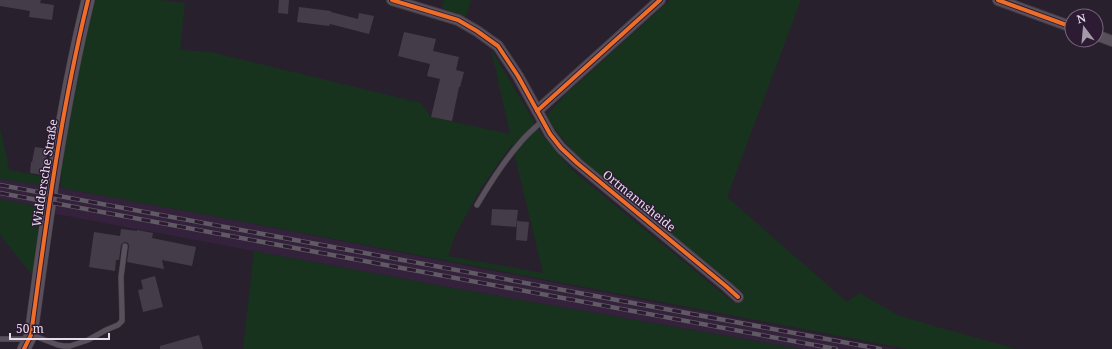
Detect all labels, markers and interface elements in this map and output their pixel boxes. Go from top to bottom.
north arrow [1064,8,1104,48]
text: N [1075,9,1088,26]
street label: Widdersche Straße [28,118,61,228]
street label: Ortmannsheide [599,166,679,235]
scale bar [10,315,109,341]
text: 50 m [16,320,44,337]

